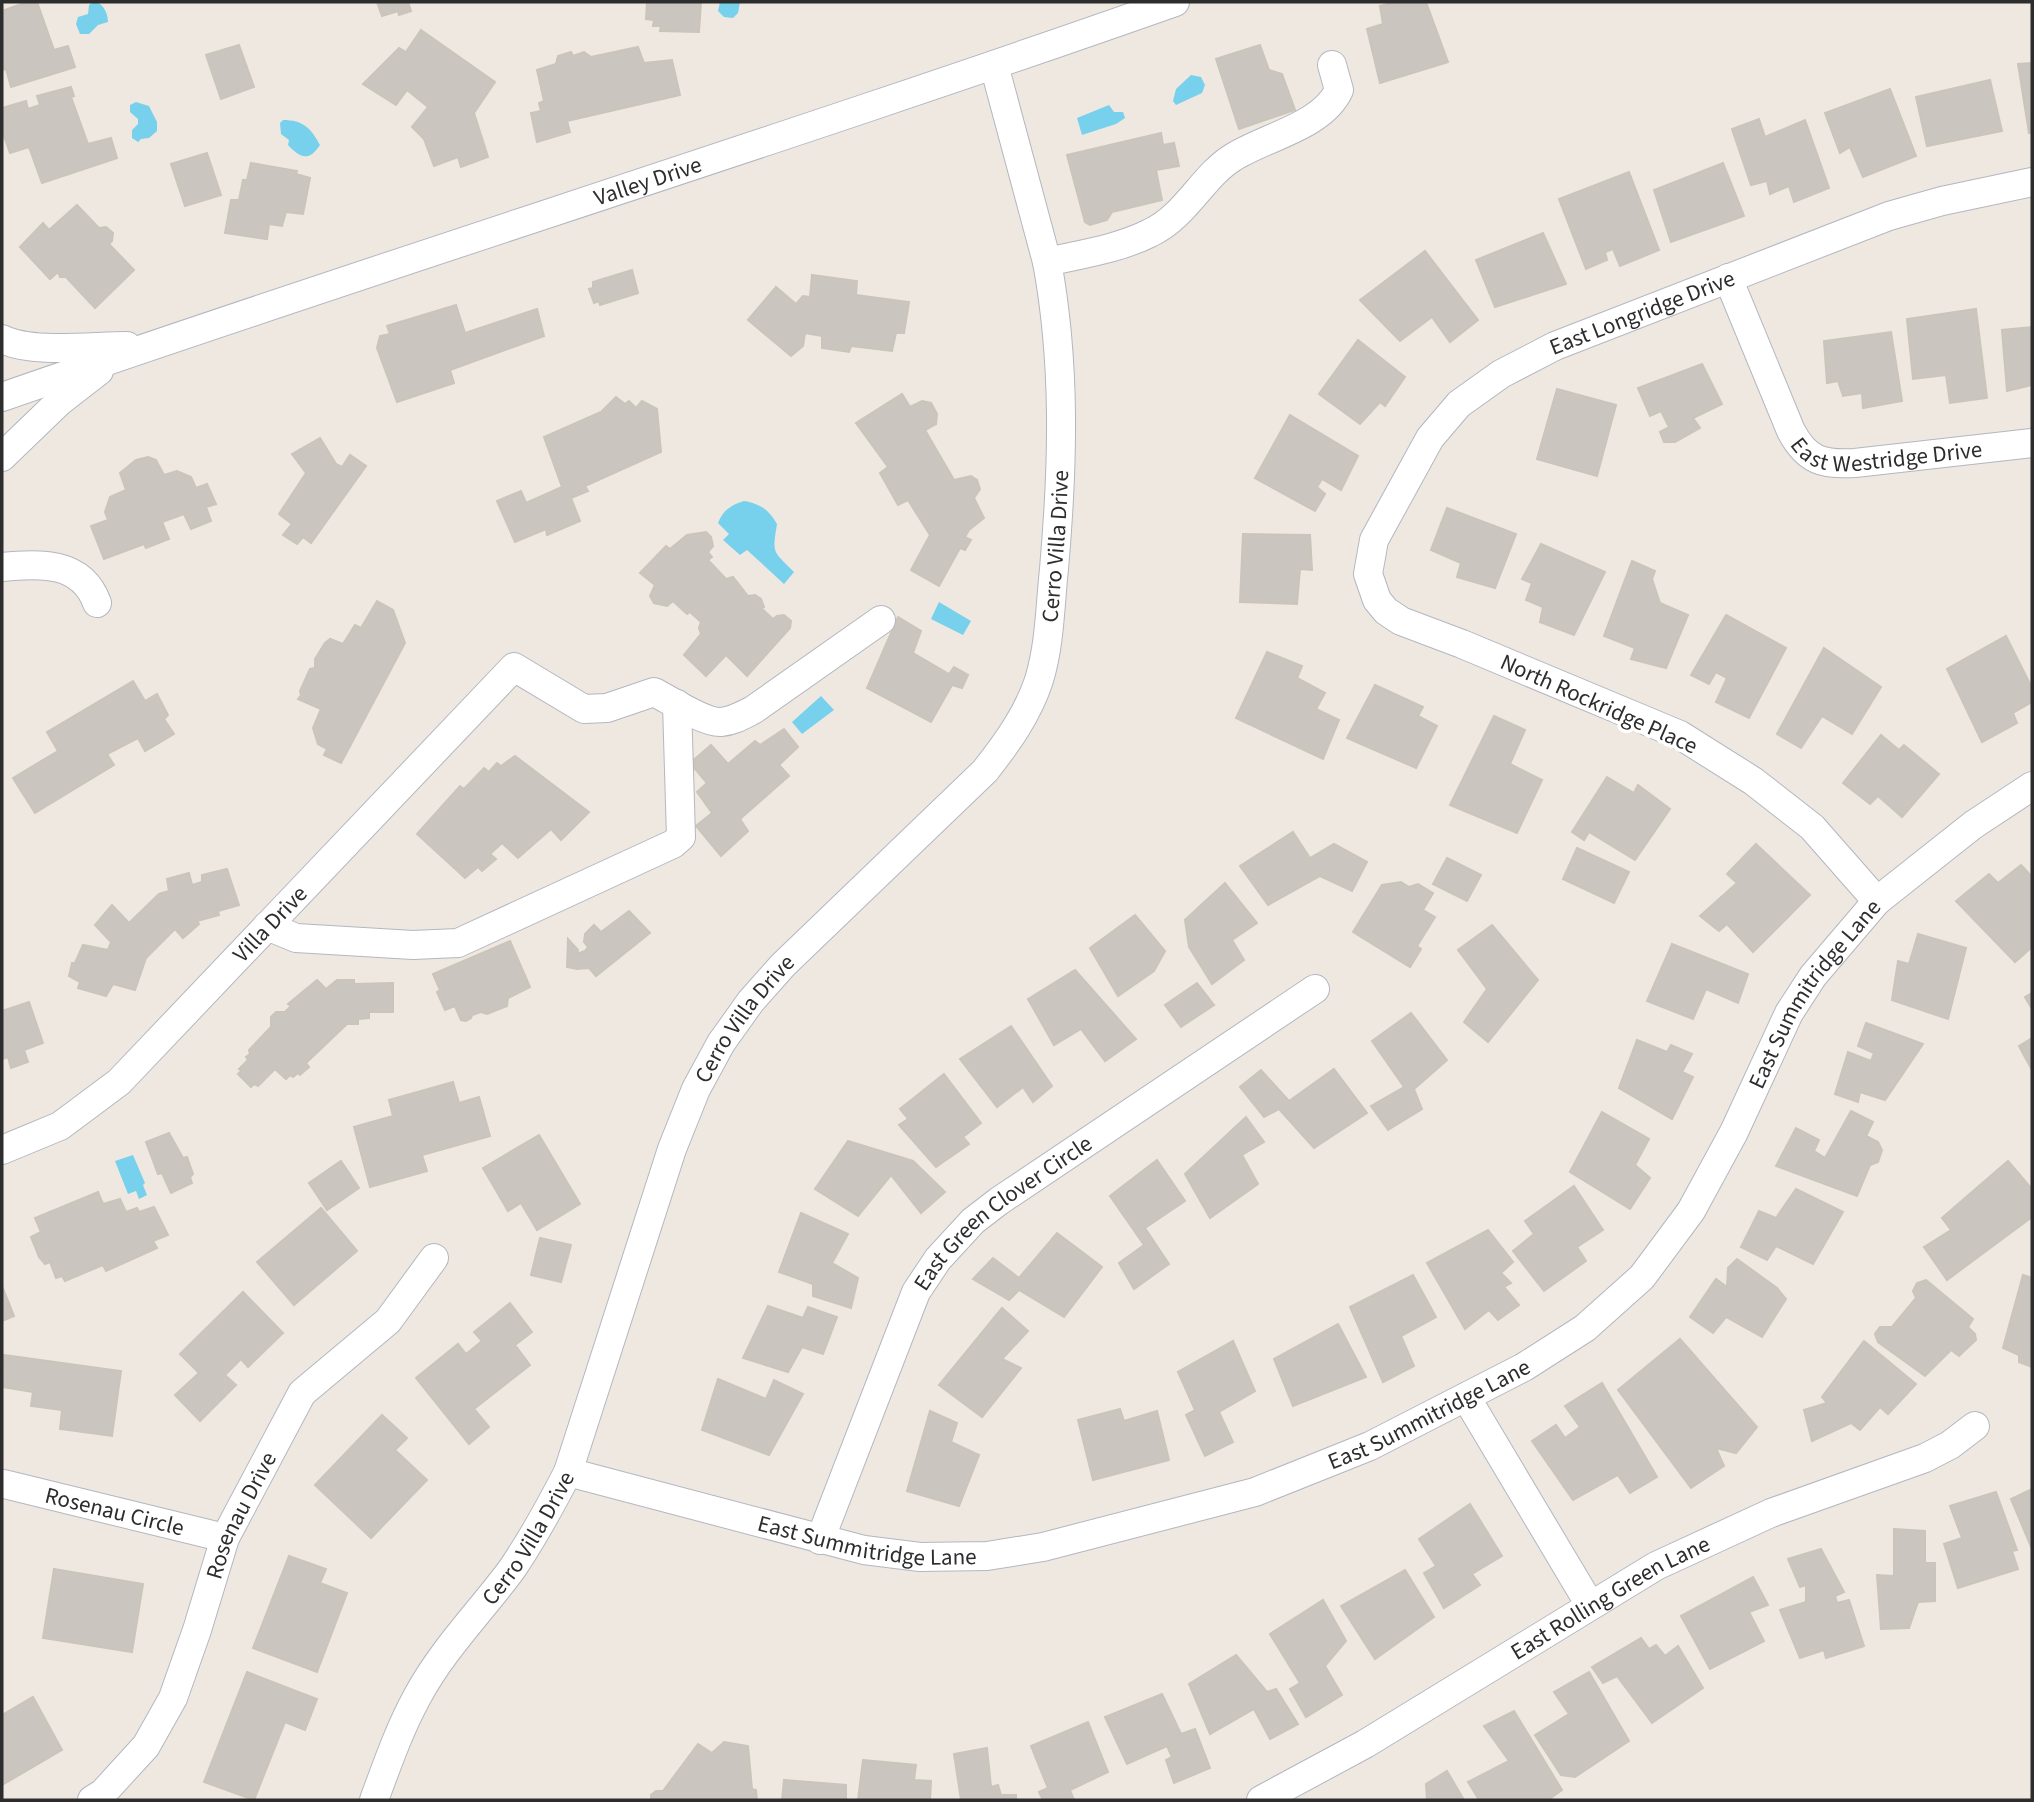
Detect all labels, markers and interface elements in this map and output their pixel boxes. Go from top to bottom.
street label: Valley Drive [590,147,706,214]
street label: East Longridge Drive [1544,261,1739,363]
street label: East Westridge Drive [1783,430,1984,480]
street label: Cerro Villa Drive [1033,469,1077,624]
street label: North Rockridge Place [1495,646,1703,762]
street label: Villa Drive [225,878,315,970]
street label: East Summitridge Lane [1740,892,1888,1094]
street label: Cerro Villa Drive [686,946,802,1089]
street label: East Green Clover Circle [905,1127,1099,1297]
street label: East Summitridge Lane [1323,1350,1536,1478]
street label: Rosenau Drive [197,1446,284,1583]
street label: Cerro Villa Drive [473,1465,582,1612]
street label: Rosenau Circle [42,1478,188,1544]
street label: East Summitridge Lane [754,1506,977,1574]
street label: East Rolling Green Lane [1504,1527,1715,1668]

